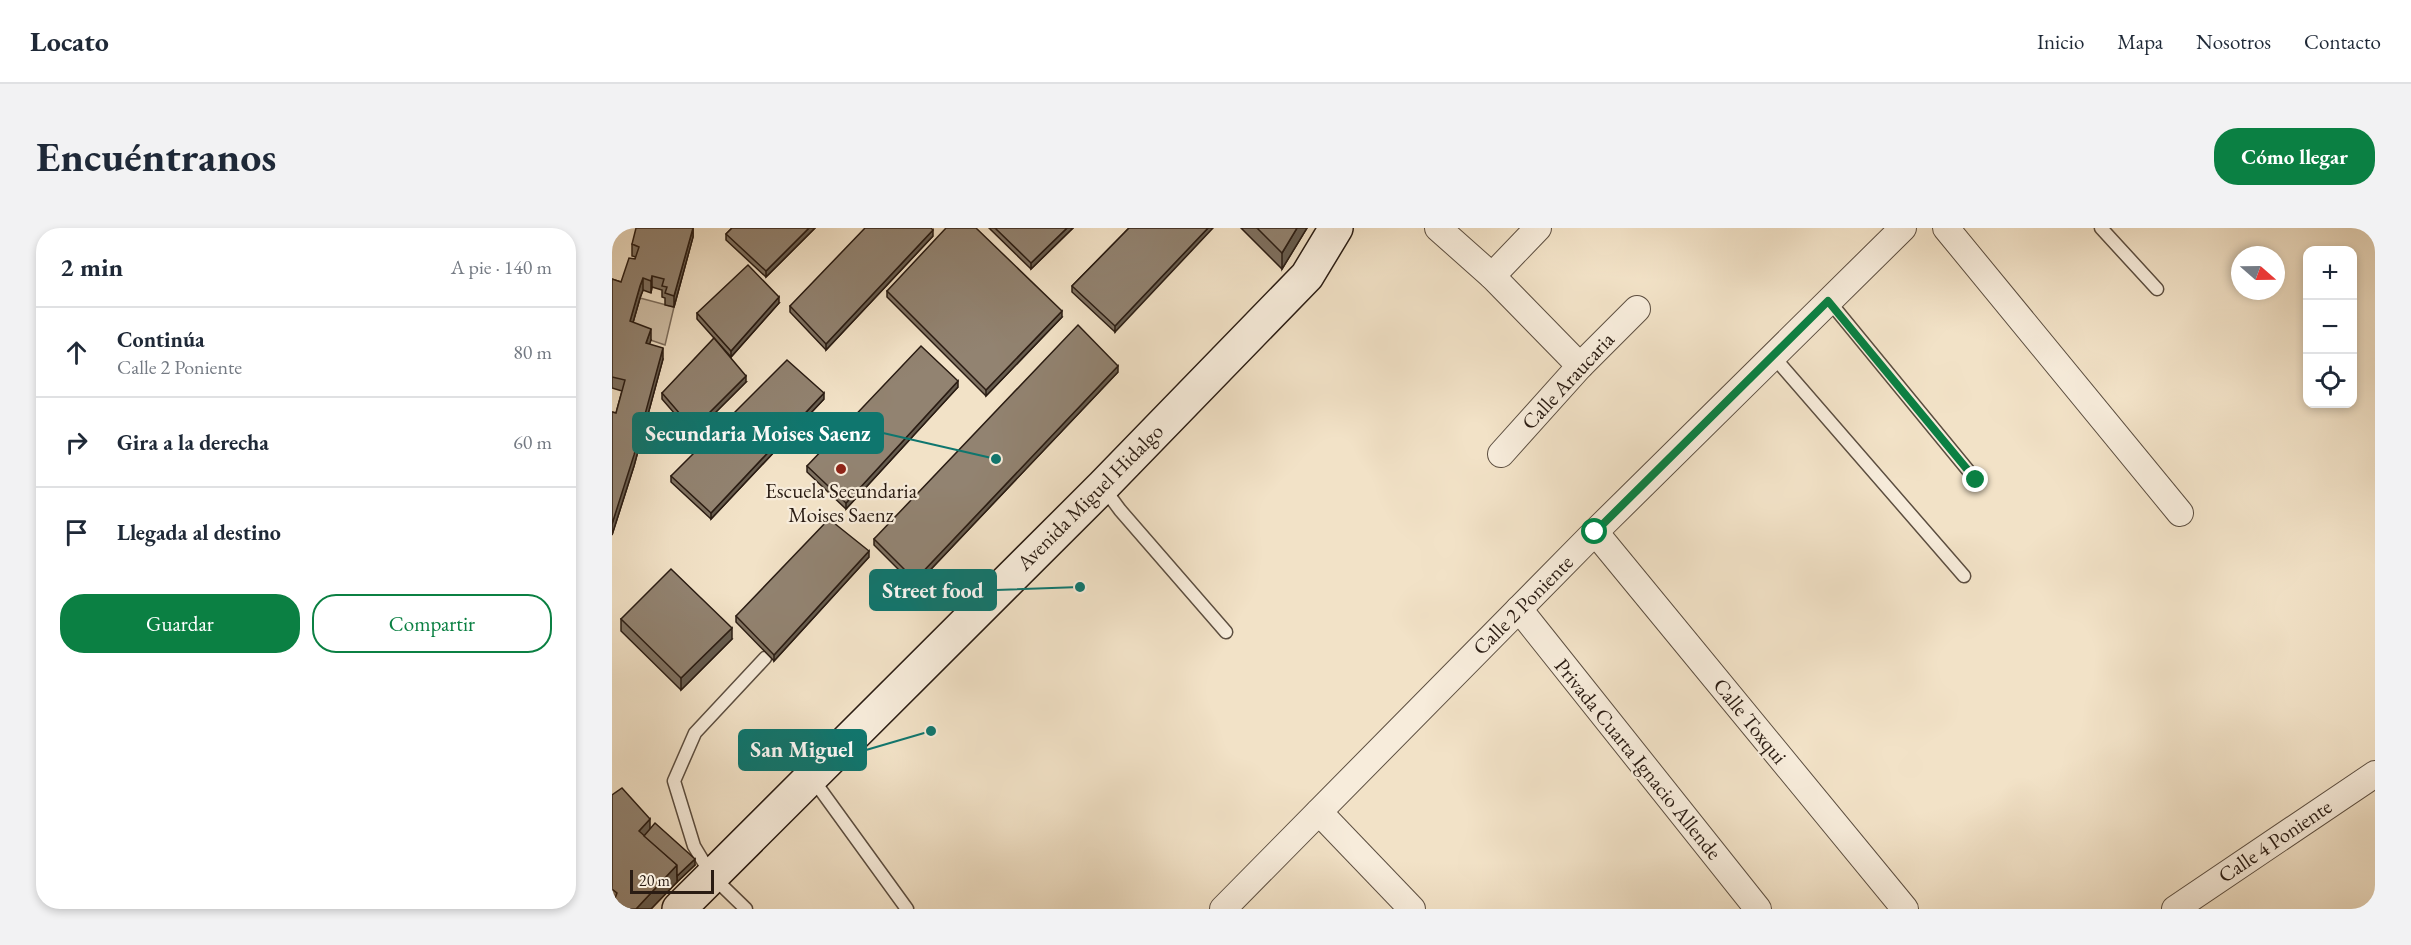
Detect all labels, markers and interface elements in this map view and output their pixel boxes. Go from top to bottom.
text: Locato [30,23,109,59]
text: Inicio [2037,28,2084,55]
text: Mapa [2117,28,2163,55]
text: Nosotros [2196,28,2271,55]
text: Contacto [2304,28,2381,55]
button: Cómo llegar [2214,128,2375,185]
text: Encuéntranos [36,129,276,184]
north arrow [2231,246,2285,300]
map controls [2303,246,2357,408]
button: + [2303,246,2357,300]
text: 2 min [60,250,123,284]
text: A pie · 140 m [451,254,552,280]
button: − [2303,300,2357,354]
text: Continúa [117,325,205,354]
street label: Calle Araucaria [1516,326,1620,435]
icon: ahead [60,336,93,369]
text: 80 m [513,339,552,365]
text: Calle 2 Poniente [117,354,242,380]
button: locate [2303,354,2357,408]
callout: Secundaria Moises Saenz [633,413,883,453]
street label: Avenida Miguel Hidalgo [1010,418,1169,576]
text: Secundaria Moises Saenz [645,419,871,448]
icon: right [60,426,93,459]
text: Gira a la derecha [117,428,269,457]
text: 60 m [513,429,552,455]
marker: Escuela Secundaria Moises Saenz [834,462,848,476]
route end [1962,466,1988,492]
place label: Escuela Secundaria Moises Saenz [765,477,918,528]
icon: arrive [60,516,93,549]
text: Llegada al destino [117,518,281,547]
route start [1581,518,1607,544]
street label: Calle 2 Poniente [1467,549,1579,661]
callout: Street food [870,570,996,610]
text: Street food [882,576,984,605]
button: Guardar [60,594,300,653]
button: Compartir [312,594,552,653]
street label: Privada Cuarta Ignacio Allende [1549,652,1728,865]
street label: Calle Toxqui [1707,672,1793,769]
callout: San Miguel [739,730,866,770]
text: San Miguel [750,735,854,764]
street label: Calle 4 Poniente [2213,793,2337,888]
scale bar [630,867,714,894]
text: 20 m [639,870,670,891]

